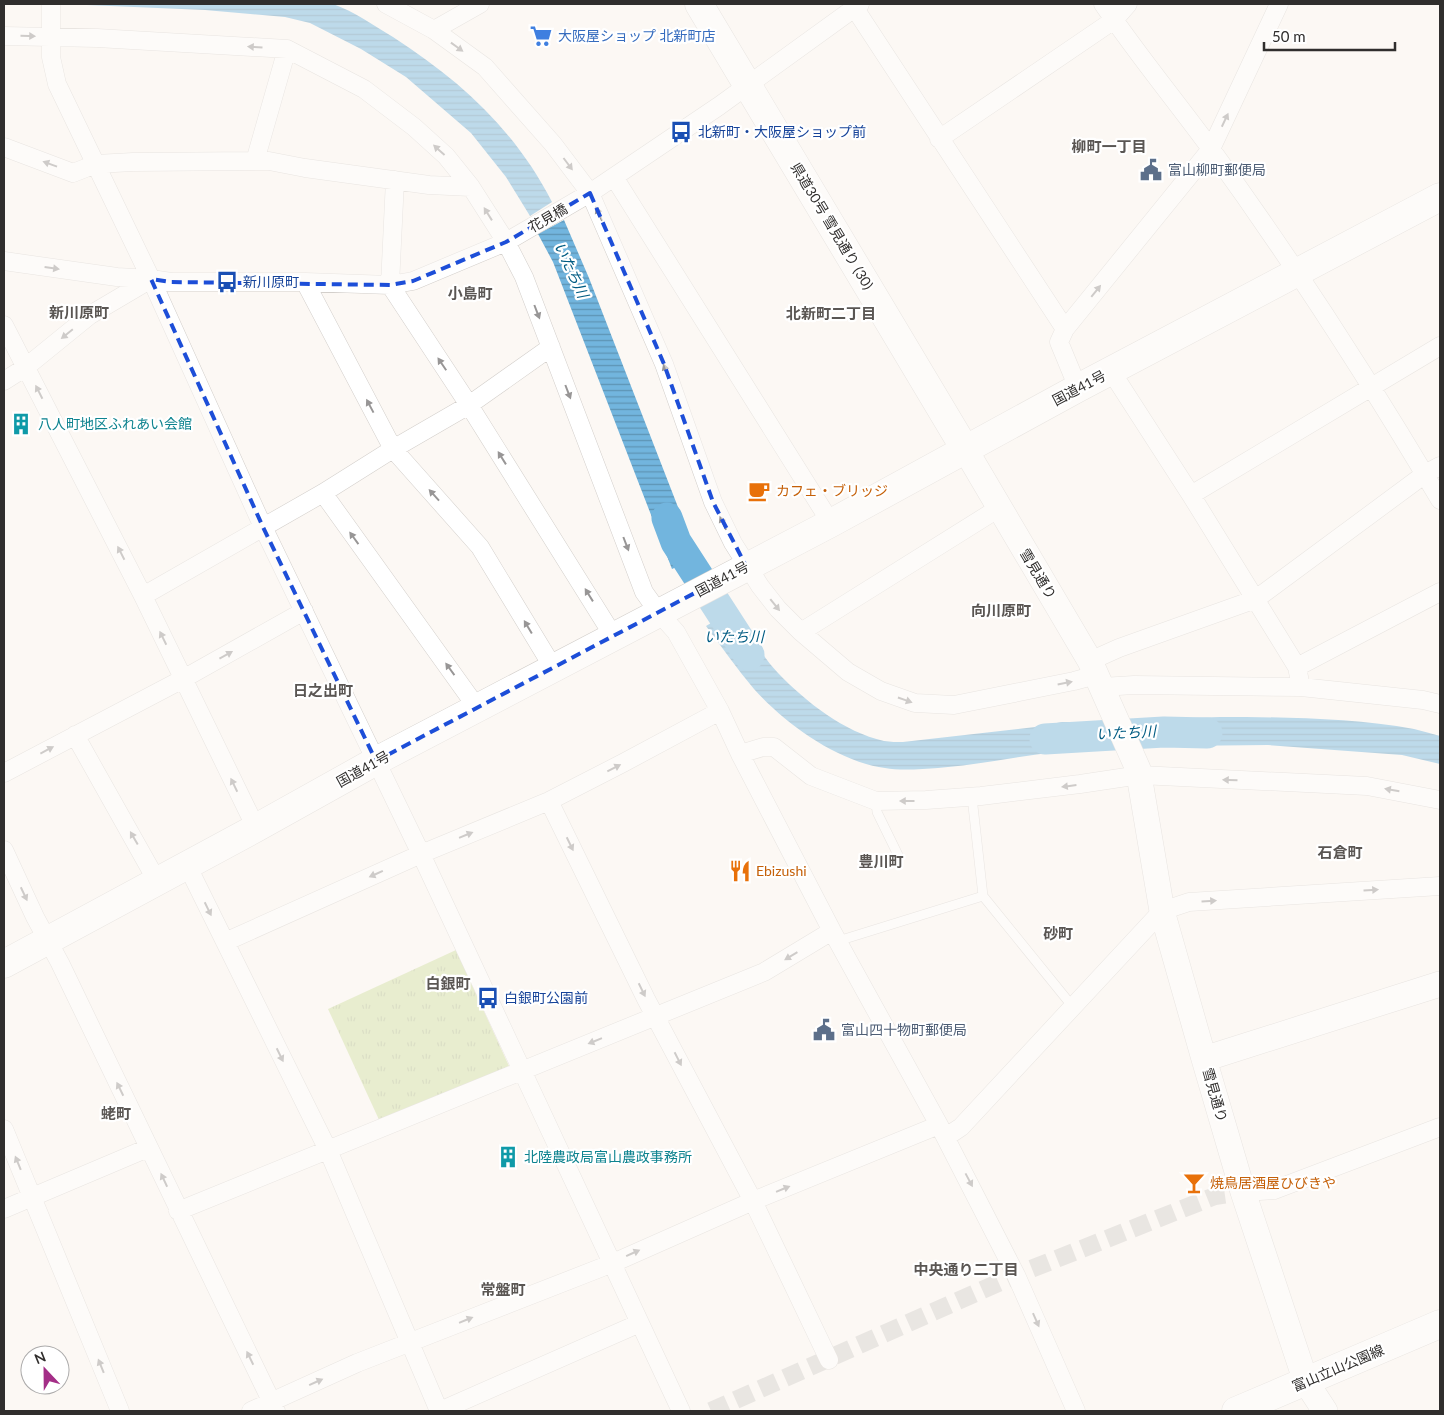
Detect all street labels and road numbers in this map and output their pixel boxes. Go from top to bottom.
street label: 県道30号 雪見通り (30) [788,159,877,293]
street label: 花見橋 [525,200,570,235]
street label: 国道41号 [1049,366,1108,409]
street label: 雪見通り [1017,545,1060,602]
street label: 国道41号 [692,557,751,600]
street label: 国道41号 [333,747,392,790]
street label: 雪見通り [1200,1066,1231,1124]
street label: 富山立山公園線 [1289,1341,1386,1395]

